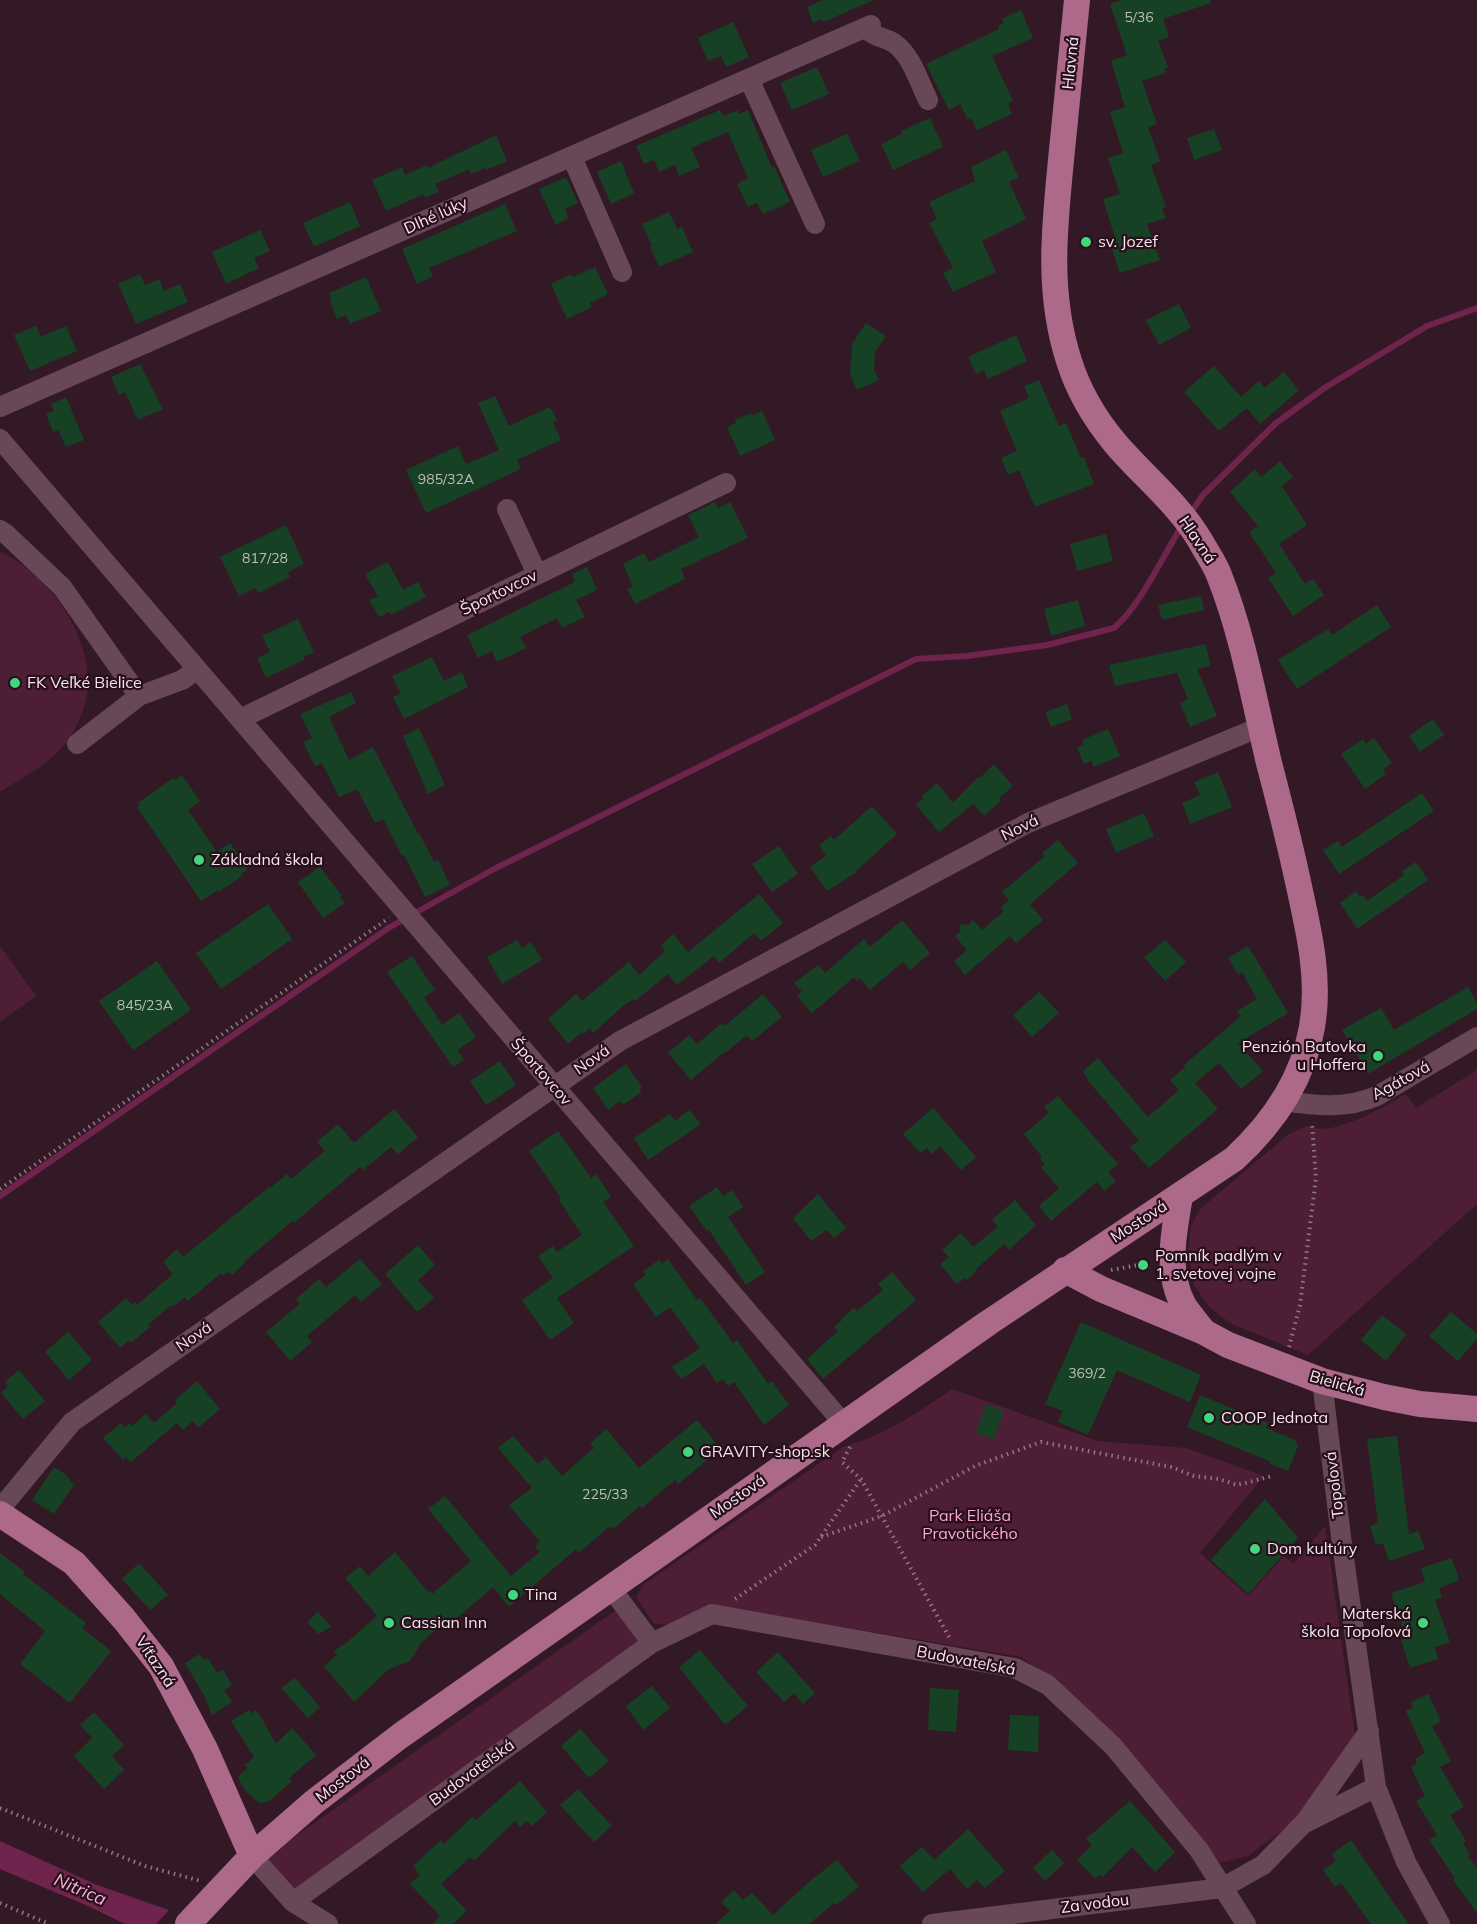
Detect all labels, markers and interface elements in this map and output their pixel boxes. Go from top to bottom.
house number: 5/36 [1124,10,1154,26]
street label: Hlavná [1059,36,1083,90]
street label: Dlhé lúky [401,193,471,239]
place label: sv. Jozef [1098,232,1158,252]
marker: sv. Jozef [1079,235,1093,249]
house number: 985/32A [418,472,474,488]
street label: Hlavná [1174,513,1220,567]
house number: 817/28 [242,551,288,567]
street label: Športovcov [457,566,541,620]
place label: FK Veľké Bielice [27,673,142,693]
marker: FK Veľké Bielice [8,676,22,690]
street label: Nová [998,811,1042,845]
place label: Základná škola [211,850,323,870]
marker: Základná škola [192,853,206,867]
house number: 845/23A [117,998,173,1014]
street label: Športovcov [506,1034,576,1110]
place label: Penzión Baťovka u Hoffera [1242,1037,1366,1075]
street label: Nová [570,1041,614,1079]
marker: Penzión Baťovka u Hoffera [1371,1049,1385,1063]
street label: Agátová [1369,1057,1433,1105]
street label: Mostová [1107,1197,1171,1247]
place label: Pomník padlým v 1. svetovej vojne [1155,1246,1282,1284]
marker: Pomník padlým v 1. svetovej vojne [1136,1258,1150,1272]
street label: Nová [172,1318,216,1356]
house number: 369/2 [1068,1366,1106,1382]
street label: Bielická [1307,1367,1367,1401]
place label: COOP Jednota [1221,1408,1328,1428]
marker: COOP Jednota [1202,1411,1216,1425]
place label: GRAVITY-shop.sk [700,1442,830,1462]
marker: GRAVITY-shop.sk [681,1445,695,1459]
street label: Topoľová [1321,1450,1349,1520]
street label: Mostová [707,1471,769,1523]
house number: 225/33 [582,1487,628,1503]
park label: Park Eliáša Pravotického [922,1506,1018,1544]
place label: Dom kultúry [1267,1539,1357,1559]
marker: Dom kultúry [1248,1542,1262,1556]
place label: Tina [525,1585,557,1605]
marker: Tina [506,1588,520,1602]
place label: Materská škola Topoľová [1301,1604,1411,1642]
place label: Cassian Inn [401,1613,487,1633]
marker: Cassian Inn [382,1616,396,1630]
marker: Materská škola Topoľová [1416,1616,1430,1630]
street label: Víťazná [131,1633,179,1691]
street label: Budovateľská [915,1642,1017,1680]
street label: Budovateľská [426,1736,518,1810]
street label: Mostová [312,1753,374,1807]
water label: Nitrica [51,1869,109,1911]
street label: Za vodou [1060,1890,1130,1918]

